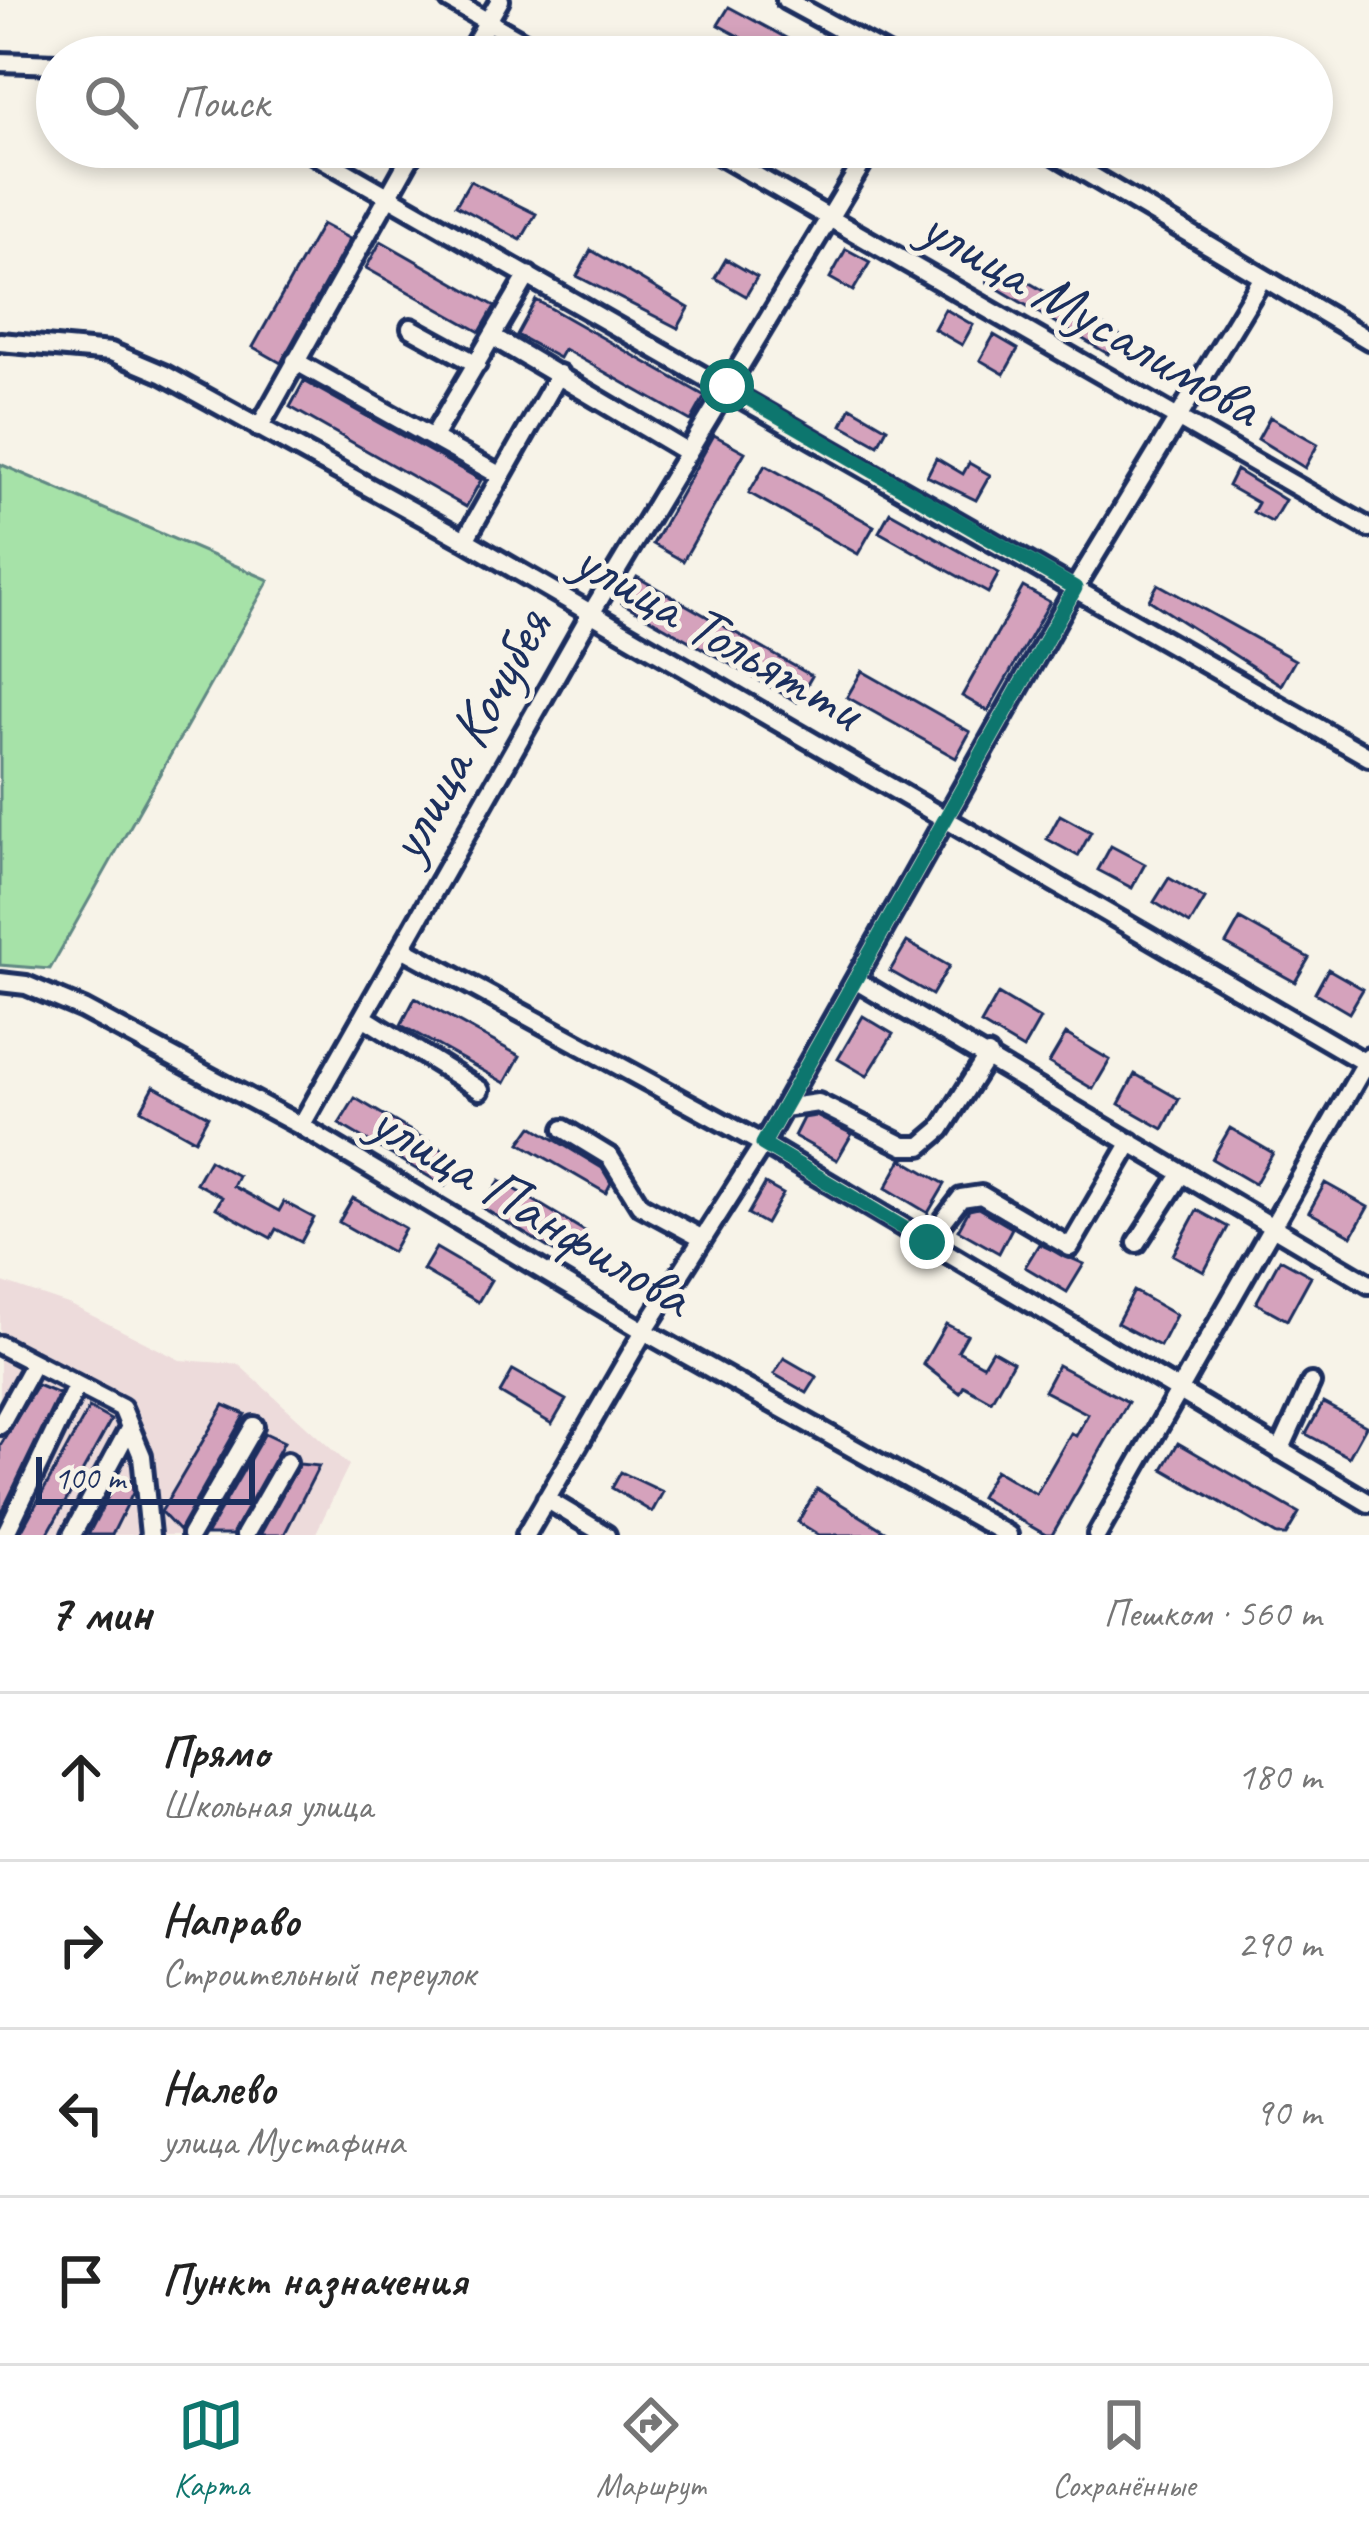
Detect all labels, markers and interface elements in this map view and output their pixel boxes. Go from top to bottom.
search box [36,36,1333,168]
icon: search [78,69,144,135]
text: Поиск [174,74,269,131]
street label: улица Мусалимова [905,186,1279,446]
route start [700,359,754,413]
street label: улица Тольятти [558,520,880,749]
street label: улица Кочубея [366,593,569,877]
street label: улица Панфилова [355,1081,709,1335]
route end [900,1215,954,1269]
scale bar [36,1451,255,1504]
text: 100 m [54,1457,125,1499]
text: 7 мин [48,1581,151,1645]
text: Пешком · 560 m [1103,1589,1321,1638]
text: Прямо [162,1724,269,1781]
icon: ahead [48,1744,114,1810]
text: 180 m [1237,1752,1321,1801]
text: Школьная улица [162,1781,372,1830]
text: Направо [162,1892,300,1949]
icon: right [48,1912,114,1978]
text: 290 m [1237,1920,1321,1969]
text: Строительный переулок [162,1949,475,1998]
text: Налево [162,2060,276,2117]
icon: left [48,2080,114,2146]
text: 90 m [1255,2088,1321,2137]
text: улица Мустафина [162,2117,405,2166]
icon: arrive [48,2248,114,2314]
text: Пункт назначения [162,2252,467,2309]
tab: Карта [174,2392,249,2506]
tab: Маршрут [596,2392,705,2506]
tab: Сохранённые [1052,2392,1195,2506]

